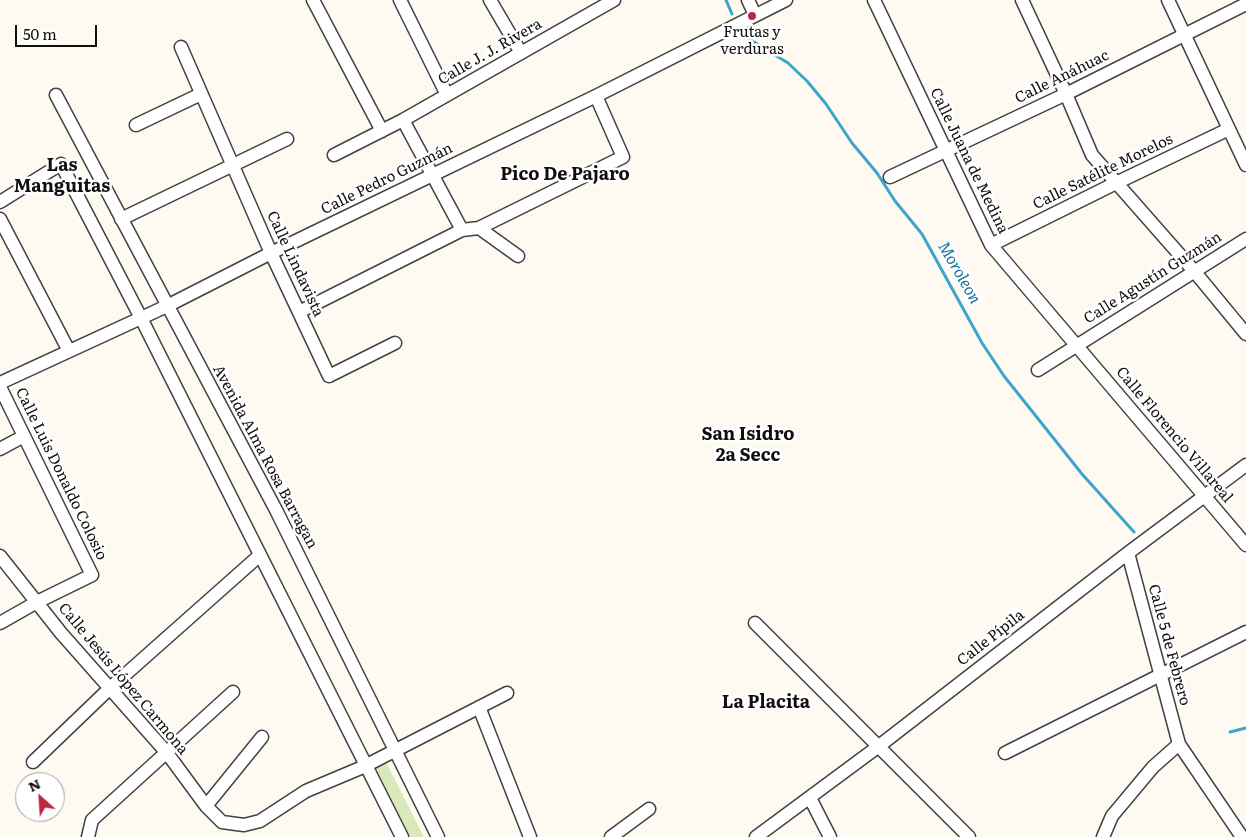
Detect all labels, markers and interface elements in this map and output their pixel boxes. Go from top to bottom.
marker: Frutas y verduras [746,10,758,22]
scale bar [18,15,100,47]
street label: Calle J. J. Rivera [435,15,545,89]
text: 50 m [23,22,57,45]
place label: Frutas y verduras [720,24,784,59]
street label: Calle Anáhuac [1012,46,1112,108]
street label: Calle Juana de Medina [926,85,1012,237]
street label: Calle Satélite Morelos [1030,130,1176,214]
street label: Calle Pedro Guzmán [318,139,456,219]
district label: Las Manguitas [14,155,110,198]
district label: Pico De Pajaro [500,164,630,186]
street label: Calle Lindavista [263,208,327,320]
street label: Calle Agustín Guzmán [1081,228,1225,328]
water label: Moroleon [934,239,984,307]
street label: Avenida Alma Rosa Barragan [209,362,321,552]
street label: Calle Florencio Villareal [1112,363,1236,507]
street label: Calle Luis Donaldo Colosio [11,385,111,563]
district label: San Isidro 2a Secc [702,424,794,466]
street label: Calle 5 de Febrero [1144,582,1194,708]
street label: Calle Jesús López Carmona [54,600,192,758]
street label: Calle Pípila [954,606,1028,670]
district label: La Placita [722,692,810,714]
north arrow [15,772,65,822]
text: N [24,773,44,796]

